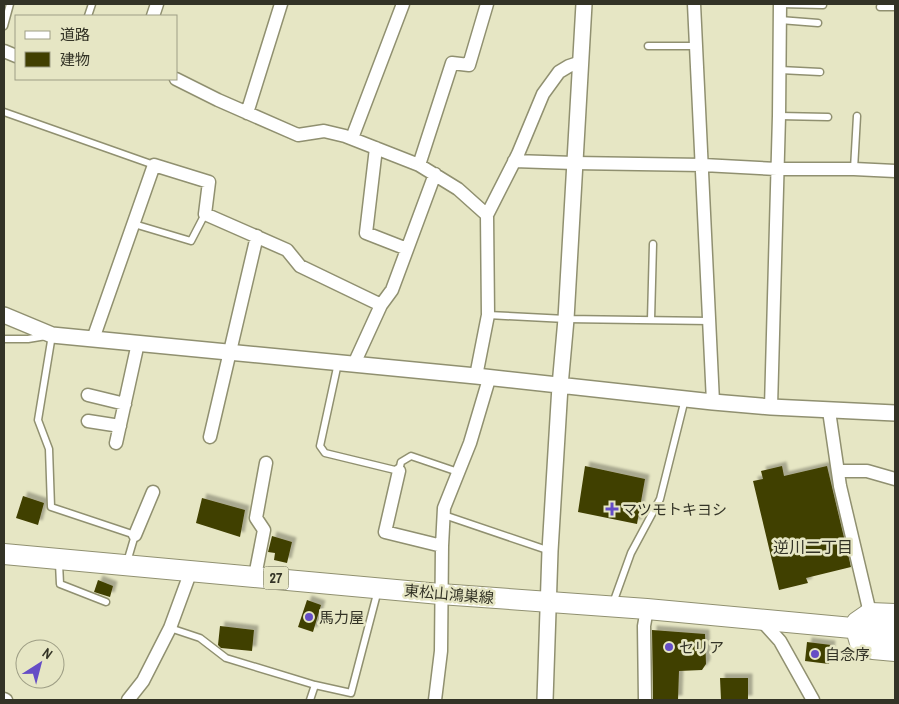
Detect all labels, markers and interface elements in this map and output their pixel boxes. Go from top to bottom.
legend [15,15,178,80]
text: 道路 [60,24,90,45]
text: 建物 [60,49,90,70]
place label: マツモトキヨシ [622,499,727,520]
marker: マツモトキヨシ [606,503,618,515]
district label: 逆川二丁目 [773,536,853,558]
road number: 27 [264,566,288,590]
street label: 東松山鴻巣線 [403,580,495,608]
place label: 馬力屋 [319,607,364,628]
marker: 馬力屋 [303,611,315,623]
place label: セリア [679,637,724,658]
north arrow [15,639,65,689]
marker: セリア [663,641,675,653]
text: N [39,644,56,663]
place label: 自念序 [825,644,870,665]
marker: 自念序 [809,648,821,660]

